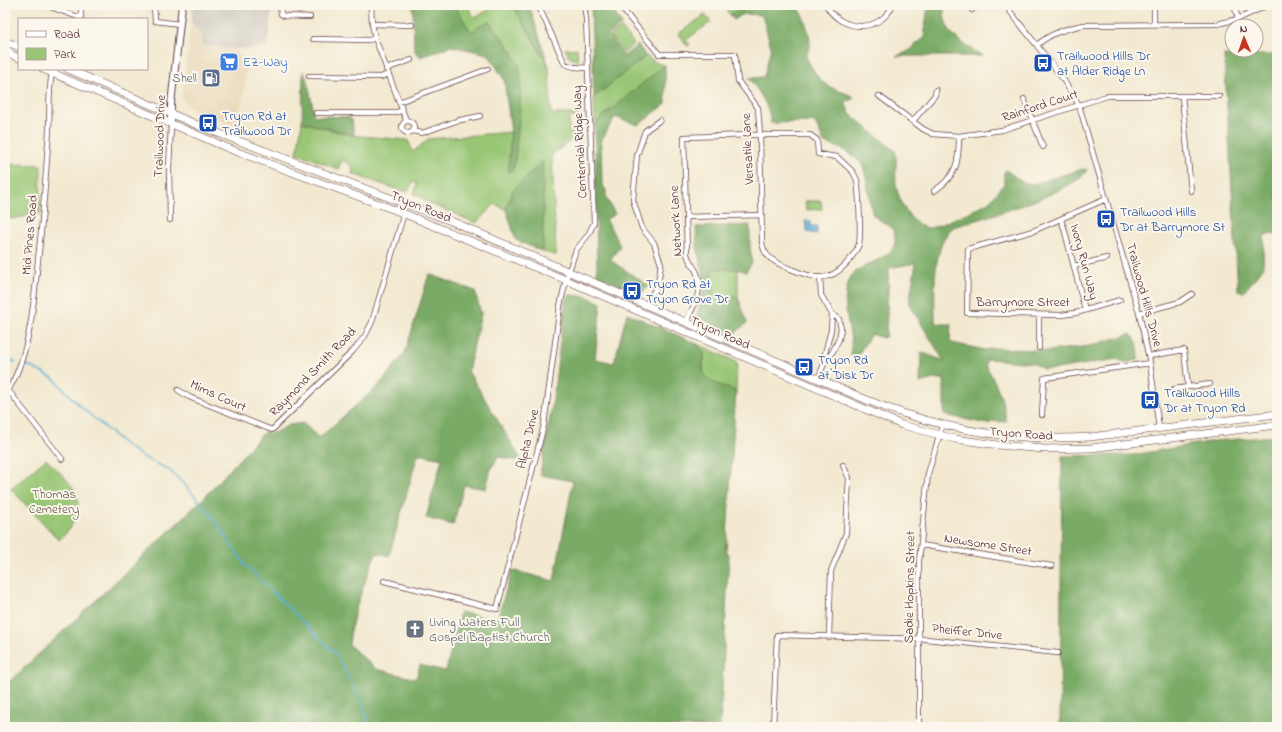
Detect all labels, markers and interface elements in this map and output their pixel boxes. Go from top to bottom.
legend [18,18,148,70]
north arrow [1224,18,1264,58]
text: N [1240,21,1248,37]
text: Road [54,26,80,44]
text: Park [54,46,76,64]
place label: Trailwood Hills Dr at Alder Ridge Ln [1057,47,1151,82]
supermarket icon: EZ-Way [218,51,240,73]
bus stop icon: Trailwood Hills Dr at Alder Ridge Ln [1032,52,1054,74]
place label: EZ-Way [243,53,287,73]
fuel station icon: Shell [200,67,222,89]
place label: Shell [172,69,197,88]
street label: Centennial Ridge Way [568,85,593,199]
street label: Rainford Court [999,85,1081,127]
street label: Trailwood Drive [149,94,171,178]
place label: Tryon Rd at Trailwood Dr [222,107,292,141]
bus stop icon: Tryon Rd at Trailwood Dr [197,112,219,134]
street label: Versatile Lane [737,113,759,186]
street label: Network Lane [665,185,687,257]
street label: Tryon Road [387,186,455,229]
street label: Mid Pines Road [17,194,43,276]
place label: Trailwood Hills Dr at Barrymore St [1119,203,1226,238]
bus stop icon: Trailwood Hills Dr at Barrymore St [1095,208,1117,230]
street label: Ivory Run Way [1064,222,1103,302]
street label: Trailwood Hills Drive [1121,241,1167,349]
place label: Tryon Rd at Tryon Grove Dr [646,275,729,310]
bus stop icon: Tryon Rd at Tryon Grove Dr [621,280,643,302]
street label: Barrymore Street [975,293,1071,313]
street label: Tryon Road [687,311,754,356]
street label: Raymond Smith Road [265,322,362,422]
place label: Tryon Rd at Disk Dr [818,351,875,385]
bus stop icon: Tryon Rd at Disk Dr [793,356,815,378]
street label: Mims Court [187,375,250,417]
place label: Trailwood Hills Dr at Tryon Rd [1163,384,1246,419]
bus stop icon: Trailwood Hills Dr at Tryon Rd [1139,389,1161,411]
street label: Alpha Drive [512,407,544,471]
street label: Tryon Road [988,422,1054,447]
park label: Thomas Cemetery [29,485,79,520]
street label: Newsome Street [943,529,1034,561]
street label: Sadie Hopkins Street [900,530,920,643]
place label: Living Waters Full Gospel Baptist Church [429,613,549,647]
church icon: Living Waters Full Gospel Baptist Church [404,618,426,640]
street label: Pheiffer Drive [931,619,1003,645]

